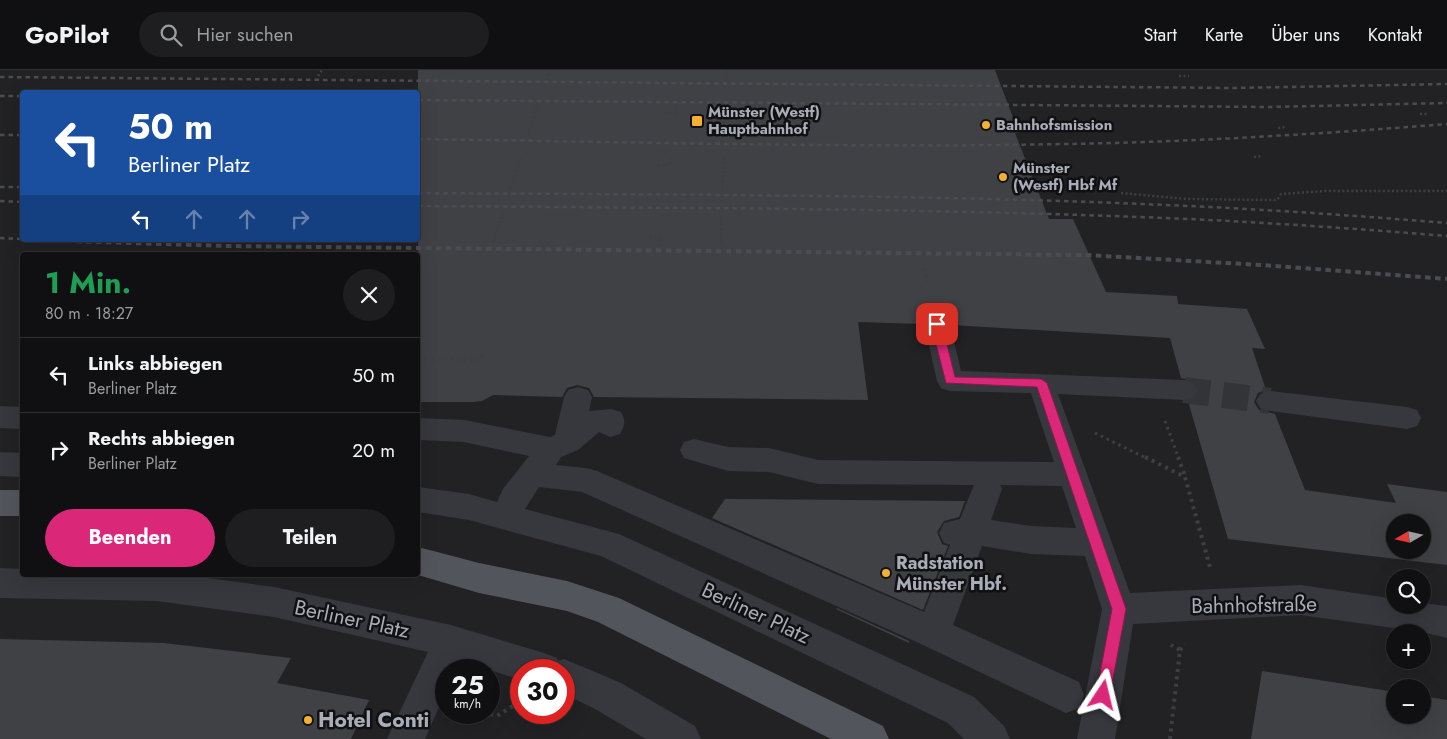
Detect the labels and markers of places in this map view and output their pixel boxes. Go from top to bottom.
place label: Münster (Westf) Hauptbahnhof [708,101,820,140]
marker: Münster (Westf) Hauptbahnhof [690,114,704,128]
place label: Bahnhofsmission [996,114,1112,136]
marker: Bahnhofsmission [980,119,992,131]
place label: Münster (Westf) Hbf Mf [1013,157,1118,196]
marker: Münster (Westf) Hbf Mf [997,171,1009,183]
pin [916,303,958,345]
place label: Radstation Münster Hbf. [896,550,1007,597]
marker: Radstation Münster Hbf. [880,567,892,579]
place label: Hotel Conti [318,705,429,735]
marker: Hotel Conti [302,714,314,726]

